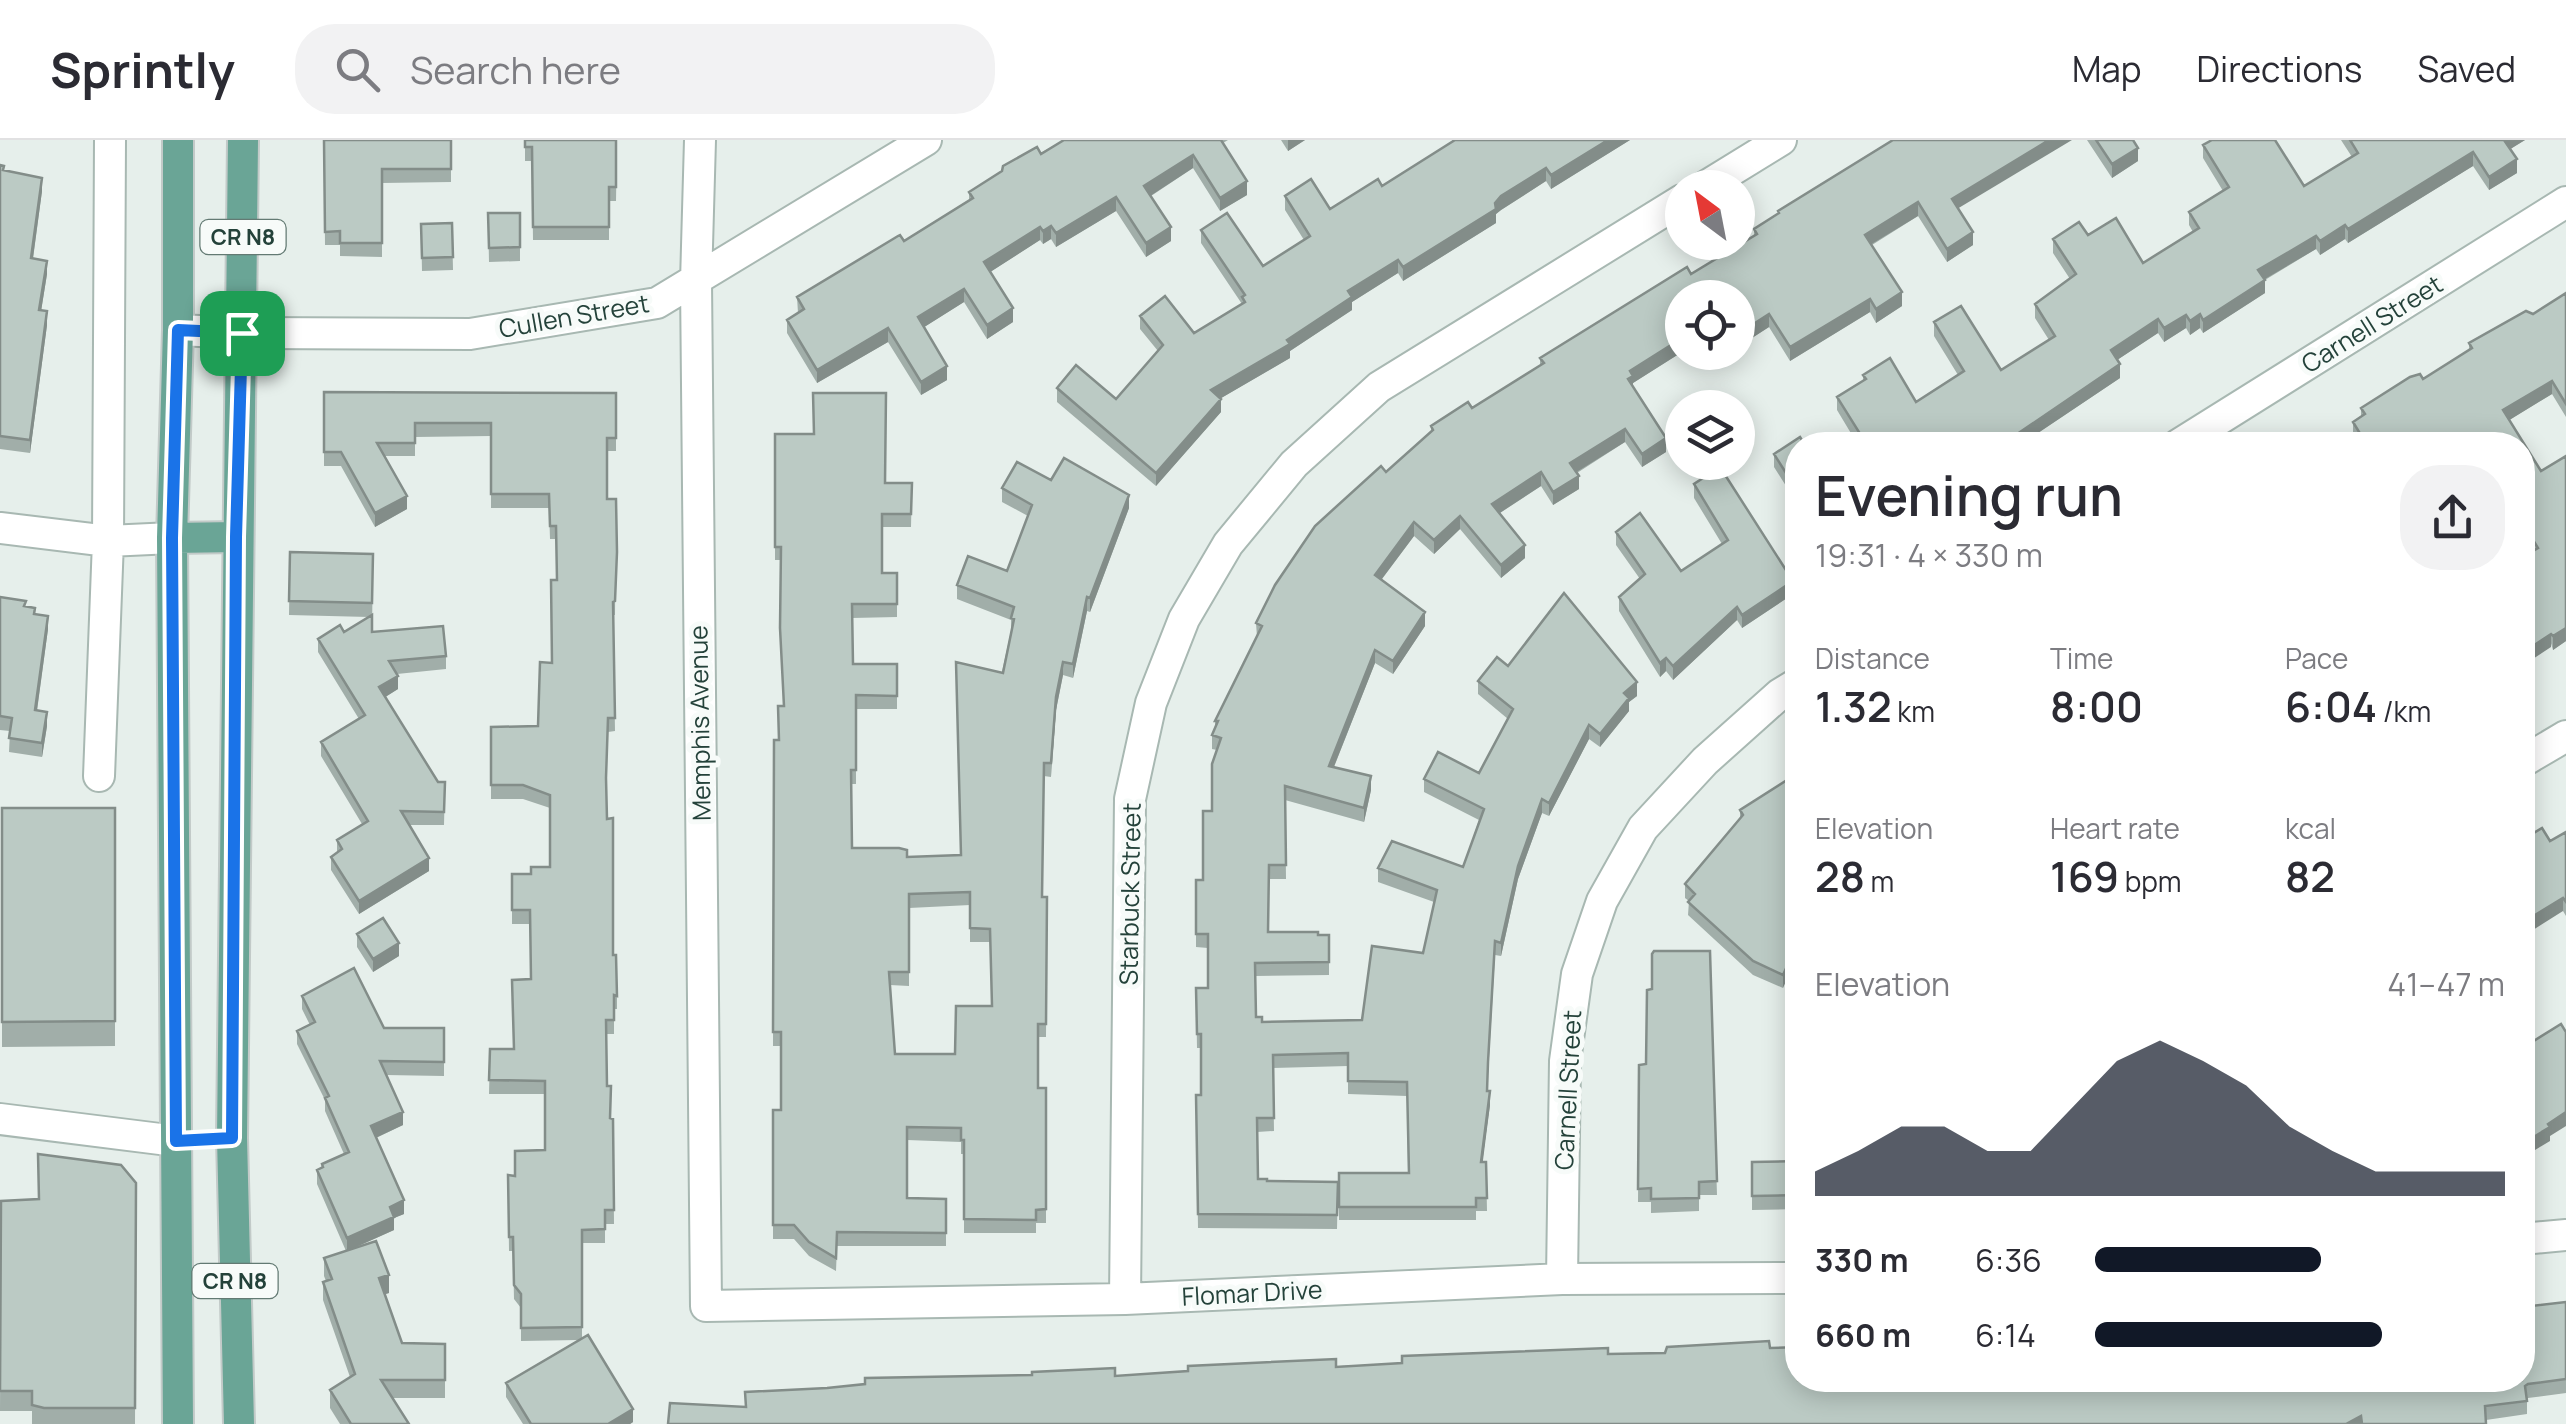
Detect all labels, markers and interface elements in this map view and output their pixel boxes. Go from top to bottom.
search box [295,24,995,114]
text: Sprintly [50,37,235,102]
icon: search [330,42,385,97]
text: Search here [410,43,621,95]
text: Map [2072,45,2142,93]
text: Directions [2197,45,2362,93]
text: Saved [2417,45,2516,93]
north arrow [1665,170,1755,260]
map controls [1665,170,1755,480]
road number: CR N8 [200,220,286,254]
street label: Carnell Street [2294,266,2449,381]
button: locate [1665,280,1755,370]
street label: Cullen Street [496,285,652,346]
pin [200,291,285,376]
icon: arrive [215,306,270,361]
button: layers [1665,390,1755,480]
text: Evening run [1815,457,2123,533]
button: share [2400,465,2505,570]
text: 19:31 · 4 × 330 m [1815,533,2043,577]
street label: Memphis Avenue [680,625,719,821]
text: Distance [1815,639,1930,677]
text: Time [2050,639,2113,677]
text: Pace [2285,639,2348,677]
text: 1.32 [1815,677,1892,735]
text: 8:00 [2050,677,2143,735]
text: 6:04 [2285,677,2377,735]
text: km [1892,692,1935,730]
text: /km [2377,692,2431,730]
street label: Starbuck Street [1110,802,1149,986]
text: Elevation [1815,809,1933,847]
text: Heart rate [2050,809,2180,847]
text: kcal [2285,809,2336,847]
text: 28 [1815,847,1865,905]
text: 169 [2050,847,2119,905]
text: 82 [2285,847,2335,905]
text: m [1865,862,1894,900]
text: bpm [2119,862,2182,900]
text: Elevation [1815,962,1950,1006]
text: 41–47 m [2387,962,2505,1006]
street label: Carnell Street [1546,1009,1589,1171]
text: 330 m [1815,1238,1908,1282]
text: 6:36 [1975,1238,2042,1282]
road number: CR N8 [192,1264,278,1298]
street label: Flomar Drive [1181,1271,1323,1314]
text: 660 m [1815,1313,1911,1357]
text: 6:14 [1975,1313,2036,1357]

